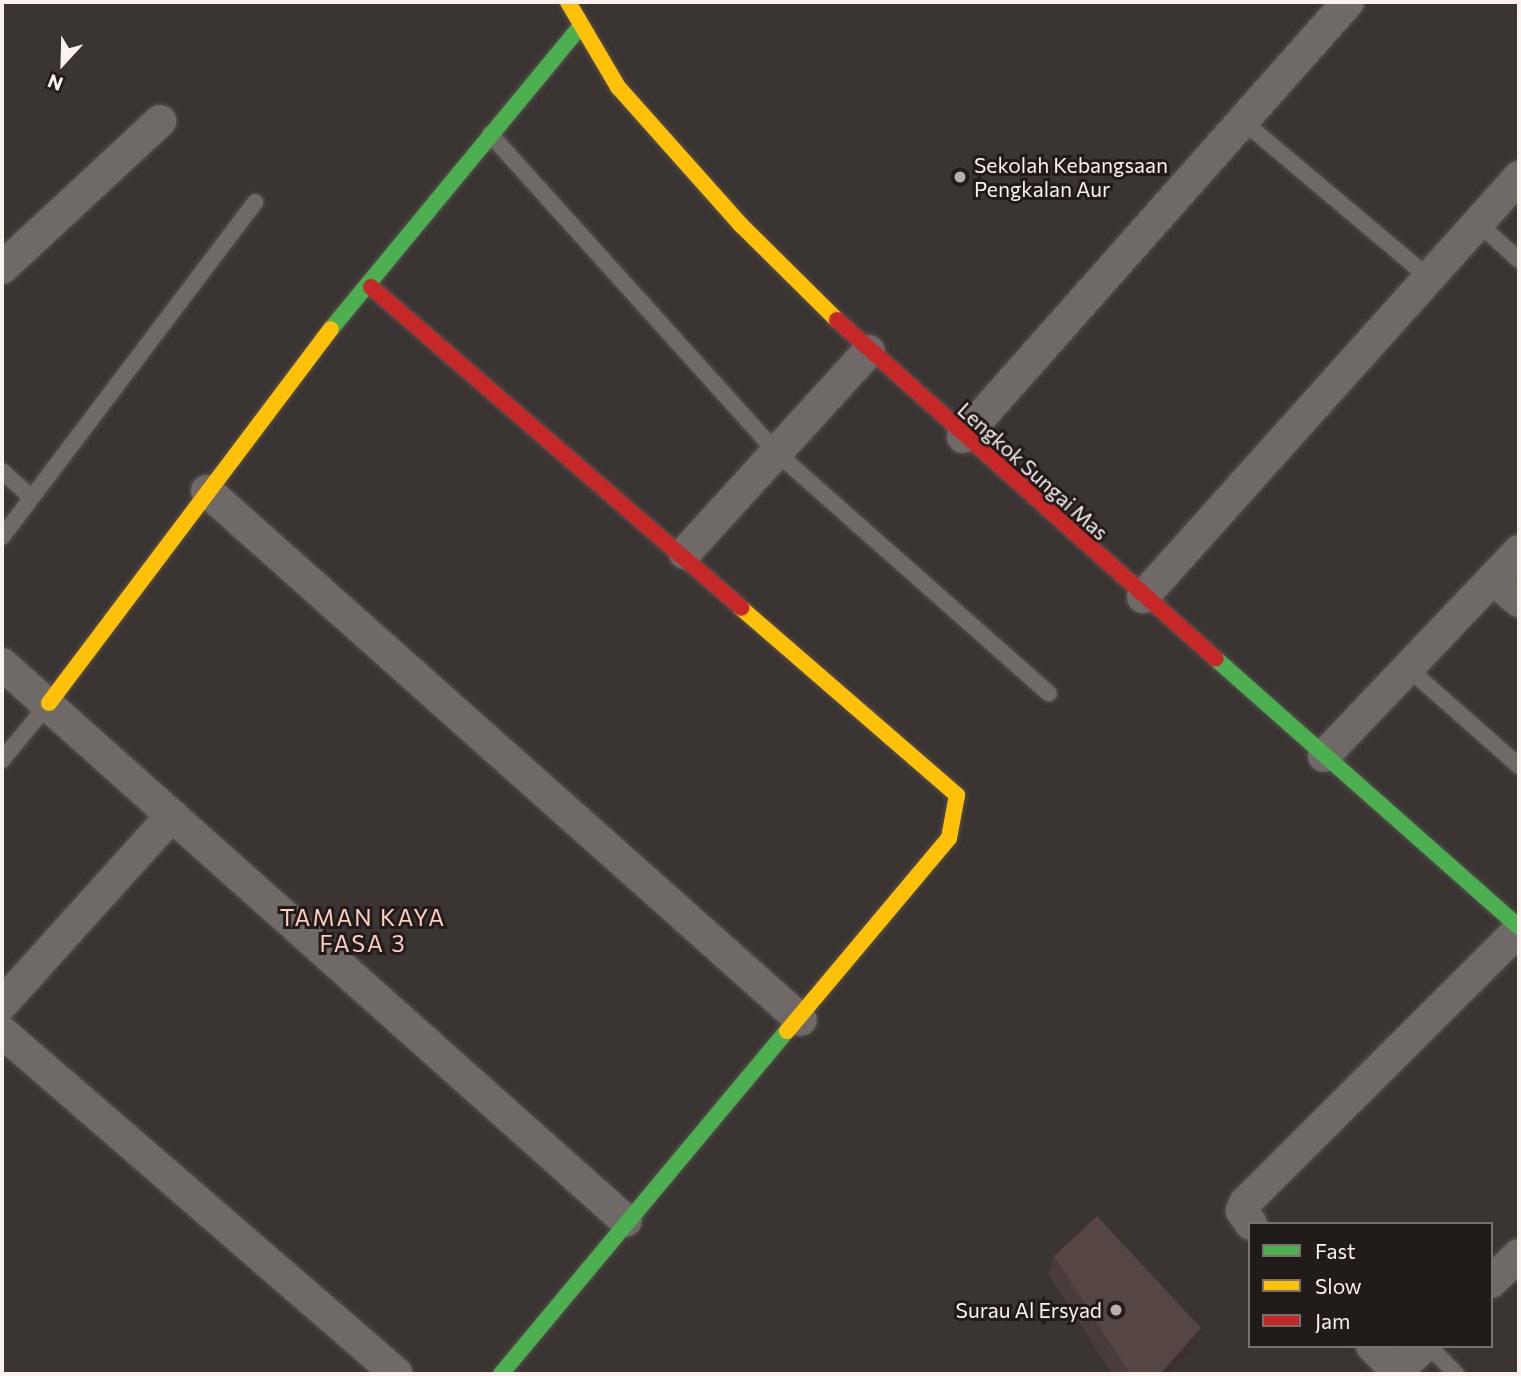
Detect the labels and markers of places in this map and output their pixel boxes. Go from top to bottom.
place label: Sekolah Kebangsaan Pengkalan Aur [974,152,1168,202]
marker: Sekolah Kebangsaan Pengkalan Aur [952,169,968,185]
place label: Surau Al Ersyad [956,1297,1102,1323]
marker: Surau Al Ersyad [1108,1302,1124,1318]

